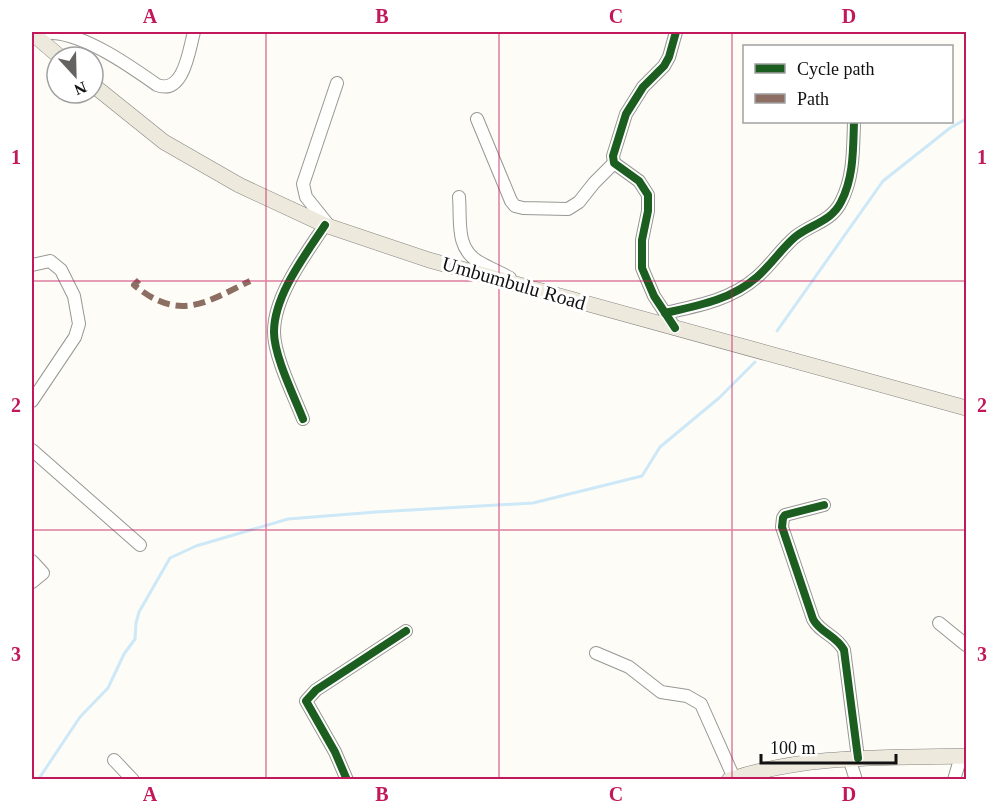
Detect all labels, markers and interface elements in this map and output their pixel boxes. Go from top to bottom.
text: A [143,5,158,27]
text: B [375,5,389,27]
text: C [609,5,623,27]
text: D [842,5,856,27]
north arrow [45,45,105,105]
legend [743,45,953,123]
text: Cycle path [797,59,874,79]
text: N [71,78,89,99]
text: Path [797,89,829,109]
text: 1 [11,146,21,168]
text: 1 [977,146,987,168]
street label: Umbumbulu Road [440,252,588,314]
text: 2 [11,394,21,416]
text: 2 [977,394,987,416]
text: 3 [11,643,21,665]
text: 3 [977,643,987,665]
scale bar [761,727,896,765]
text: 100 m [770,738,816,758]
text: A [143,783,158,805]
text: B [375,783,389,805]
text: C [609,783,623,805]
text: D [842,783,856,805]

